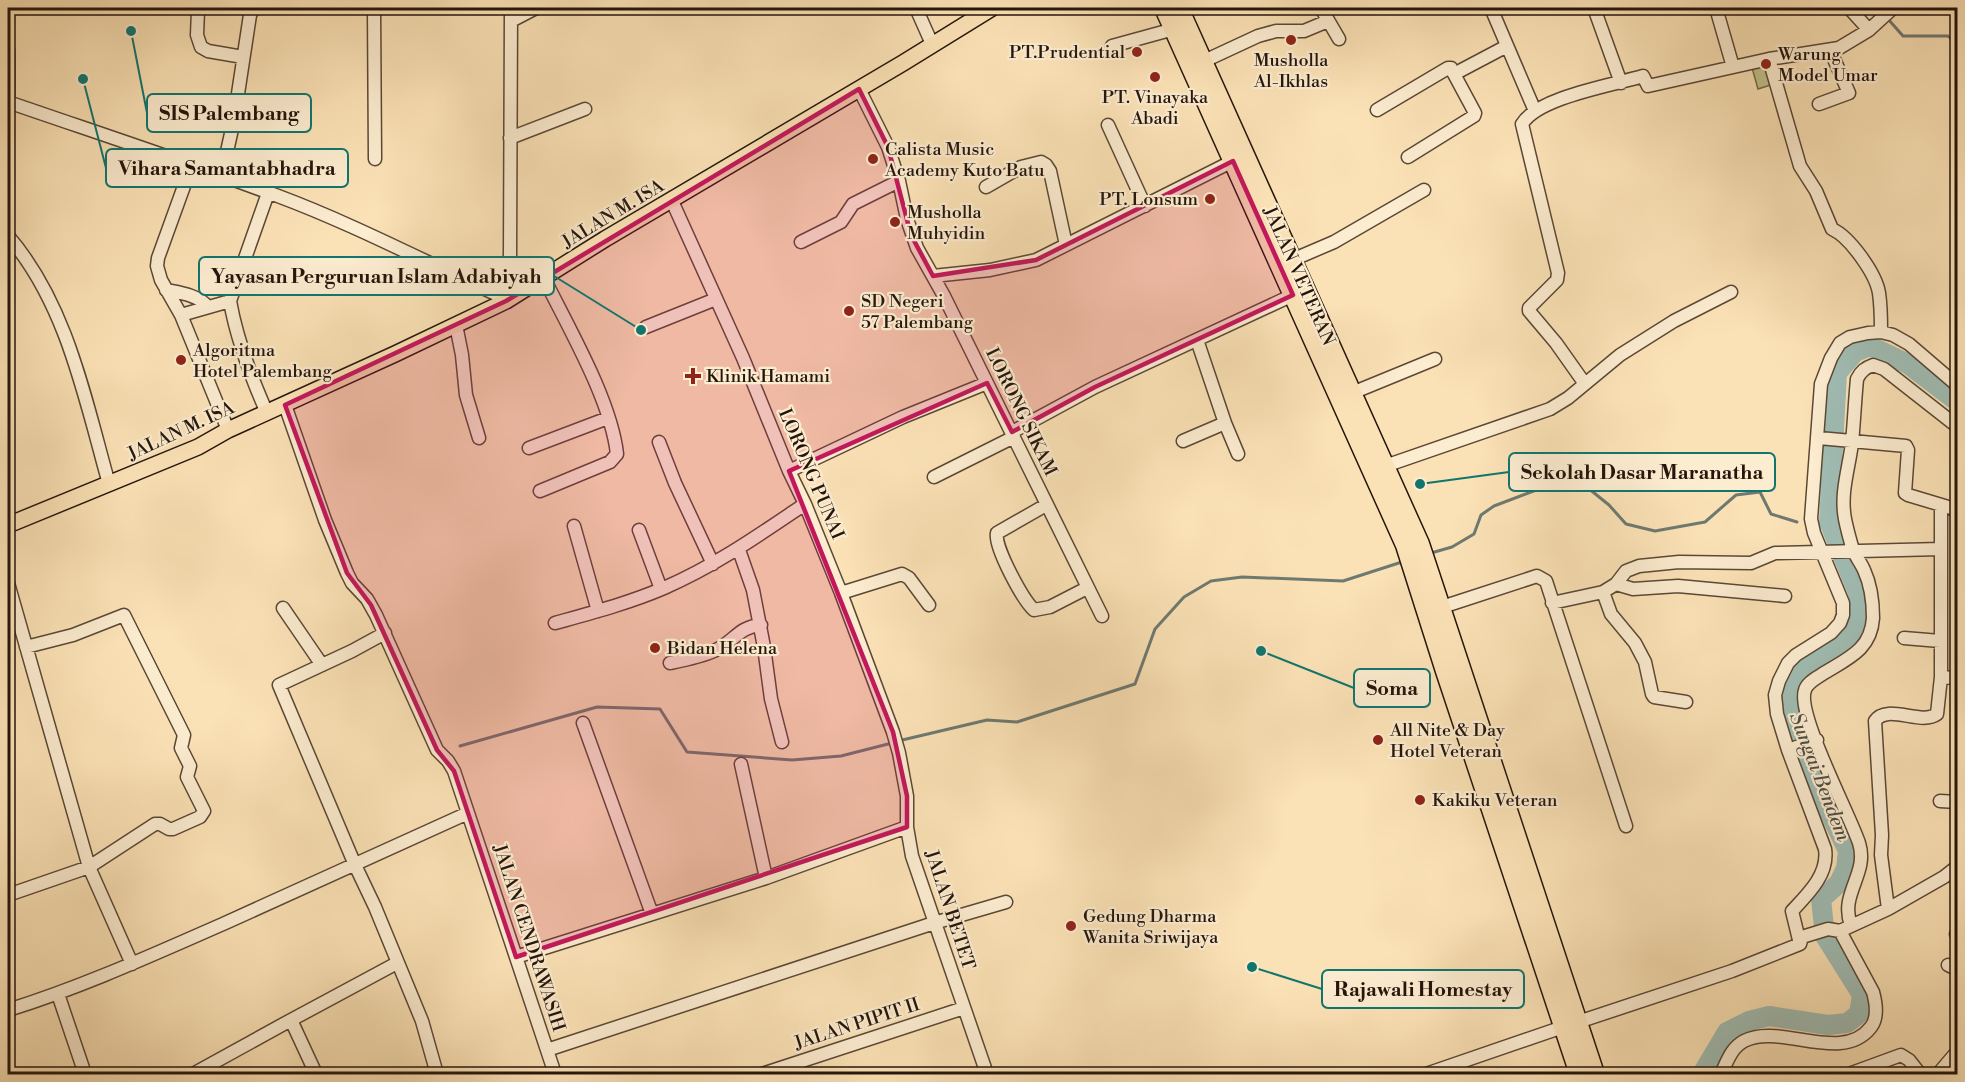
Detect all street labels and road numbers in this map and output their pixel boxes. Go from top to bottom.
street label: JALAN M. ISA [557,174,669,254]
street label: JALAN VETERAN [1258,202,1340,350]
street label: LORONG SIKAM [980,344,1062,480]
street label: JALAN M. ISA [123,396,239,466]
street label: LORONG PUNAI [773,405,849,543]
street label: JALAN CENDRAWASIH [488,840,570,1035]
street label: JALAN BETET [920,846,980,973]
street label: JALAN PIPIT II [791,993,923,1055]

